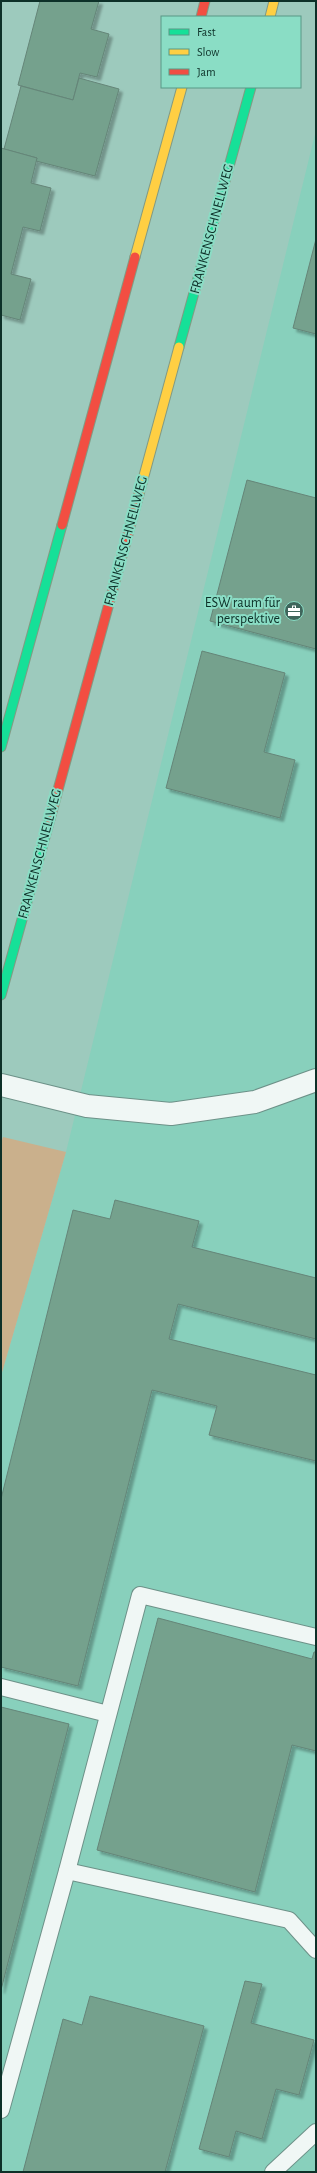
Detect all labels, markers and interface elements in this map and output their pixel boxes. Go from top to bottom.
legend [161,16,301,88]
text: Fast [197,26,216,38]
text: Slow [197,46,219,58]
text: Jam [197,66,216,78]
street label: FRANKENSCHNELLWEG [188,163,236,295]
street label: FRANKENSCHNELLWEG [102,475,150,607]
place label: ESW raum für perspektive [205,596,280,626]
office icon: ESW raum für perspektive [283,600,305,622]
street label: FRANKENSCHNELLWEG [16,788,64,920]

